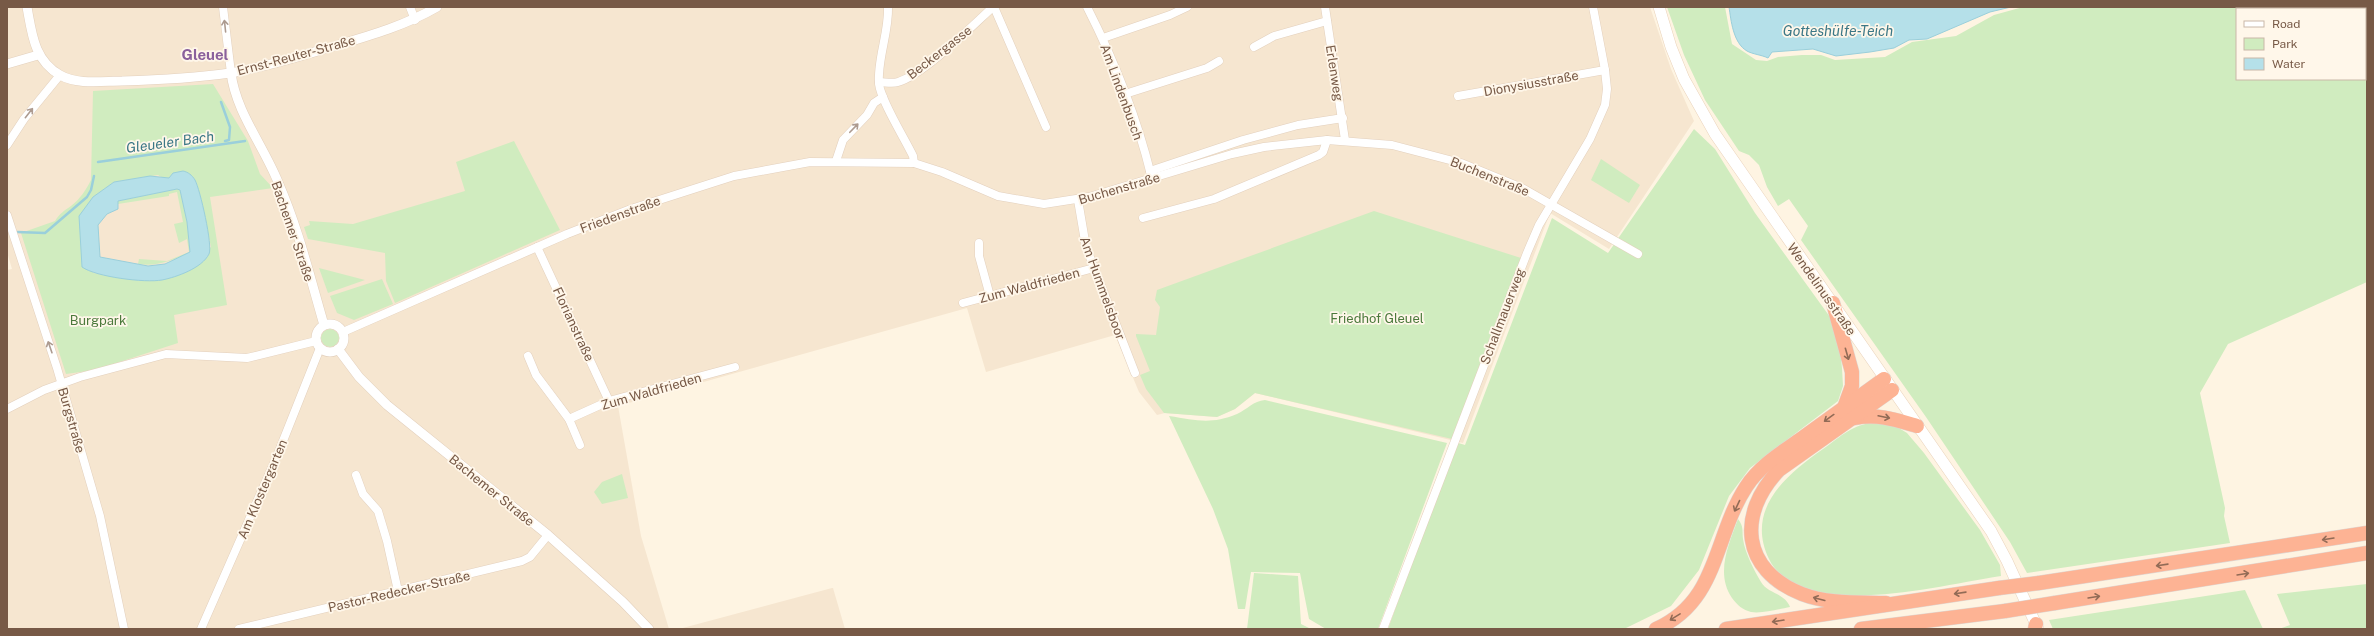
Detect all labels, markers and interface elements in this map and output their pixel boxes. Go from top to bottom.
legend [2236,8,2366,80]
text: Road [2272,17,2300,31]
one-way arrow [222,20,229,33]
street label: Beckergasse [904,23,975,82]
water label: Gotteshülfe-Teich [1783,23,1893,39]
street label: Ernst-Reuter-Straße [235,32,357,78]
text: Park [2272,37,2298,51]
street label: Am Lindenbusch [1097,42,1146,142]
street label: Erlenweg [1323,44,1346,102]
district label: Gleuel [182,46,229,63]
text: Water [2272,57,2306,71]
street label: Dionysiusstraße [1482,68,1580,99]
one-way arrow [24,107,33,118]
one-way arrow [849,123,859,133]
water label: Gleueler Bach [125,128,215,156]
street label: Buchenstraße [1448,154,1532,199]
street label: Buchenstraße [1077,170,1162,207]
street label: Bachemer Straße [268,179,317,283]
street label: Friedenstraße [578,193,662,236]
street label: Am Hummelsboor [1077,234,1128,342]
street label: Wendelinusstraße [1784,240,1859,338]
street label: Zum Waldfrieden [977,265,1081,306]
street label: Schallmauerweg [1477,266,1528,366]
street label: Florianstraße [550,285,597,364]
park label: Friedhof Gleuel [1330,311,1424,326]
park label: Burgpark [70,313,126,328]
one-way arrow [46,340,53,353]
one-way arrow [1844,348,1851,361]
street label: Zum Waldfrieden [599,370,703,413]
street label: Burgstraße [55,386,88,455]
one-way arrow [1877,413,1890,421]
one-way arrow [1824,414,1835,422]
street label: Am Klostergarten [235,437,290,541]
street label: Bachemer Straße [446,451,537,529]
one-way arrow [1733,500,1740,512]
one-way arrow [2322,535,2335,543]
one-way arrow [2156,561,2169,569]
street label: Pastor-Redecker-Straße [327,568,472,615]
one-way arrow [2236,569,2249,577]
one-way arrow [1954,590,1967,597]
one-way arrow [2087,593,2100,601]
one-way arrow [1813,594,1826,602]
one-way arrow [1669,614,1681,622]
one-way arrow [1772,617,1785,625]

